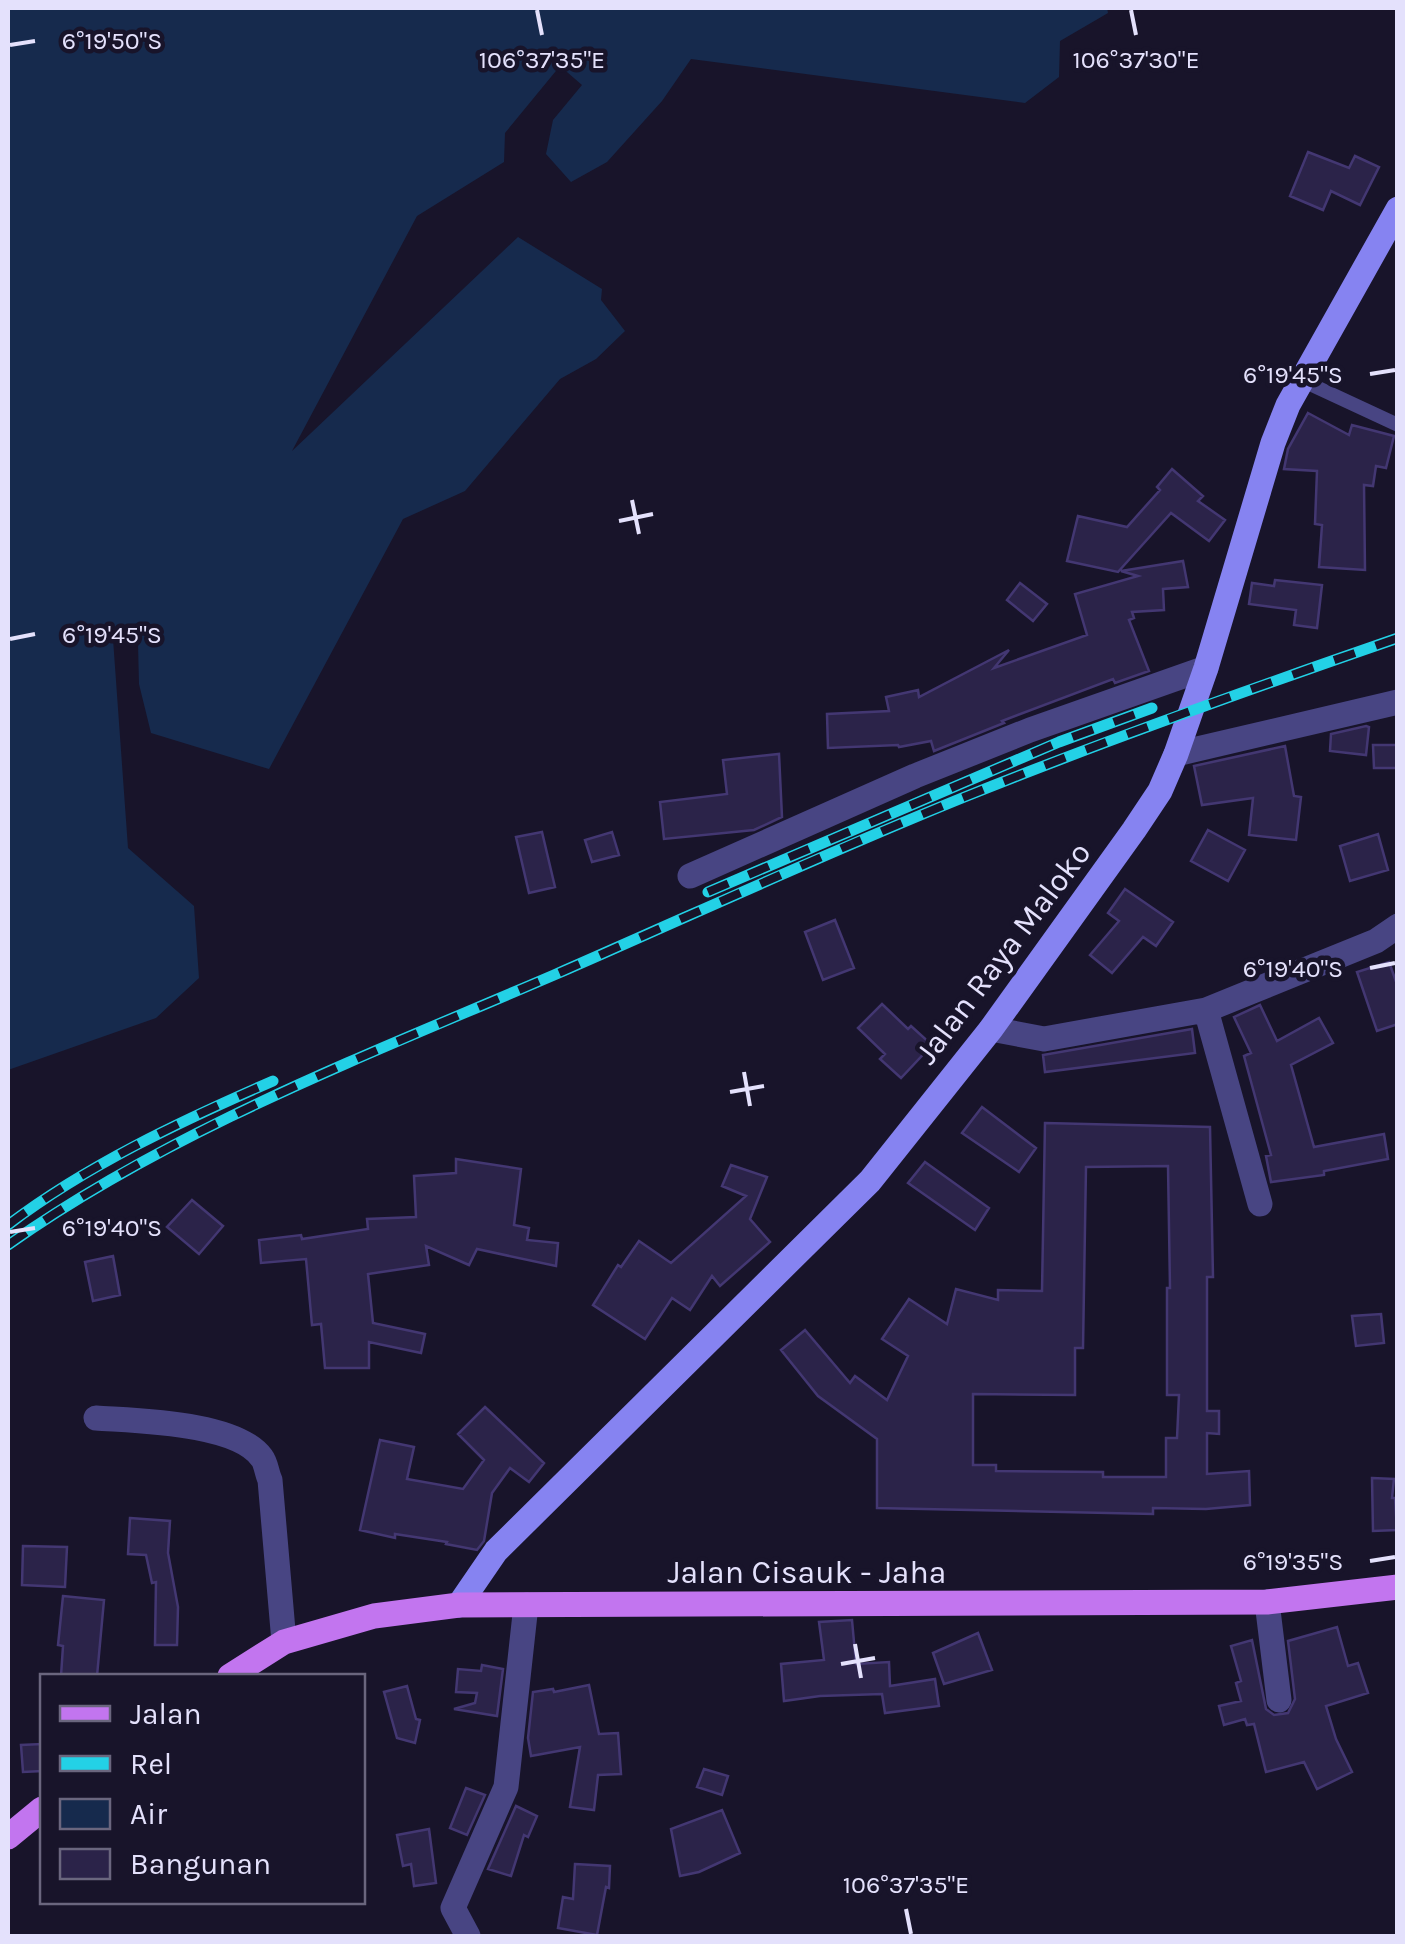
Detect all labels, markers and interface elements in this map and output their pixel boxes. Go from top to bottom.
text: 6°19'50"S [62,26,162,55]
text: 106°37'35"E [479,45,605,74]
text: 106°37'30"E [1072,45,1200,74]
text: 6°19'45"S [1243,360,1343,389]
text: 6°19'45"S [62,620,162,649]
street label: Jalan Raya Maloko [908,835,1098,1071]
text: 6°19'40"S [1243,954,1343,983]
text: 6°19'40"S [62,1213,162,1242]
text: 6°19'35"S [1243,1547,1343,1576]
street label: Jalan Cisauk - Jaha [668,1554,946,1591]
legend [40,1674,365,1904]
text: Jalan [130,1696,202,1732]
text: Rel [130,1746,172,1782]
text: Air [130,1796,167,1832]
text: Bangunan [130,1846,271,1882]
text: 106°37'35"E [843,1870,969,1899]

